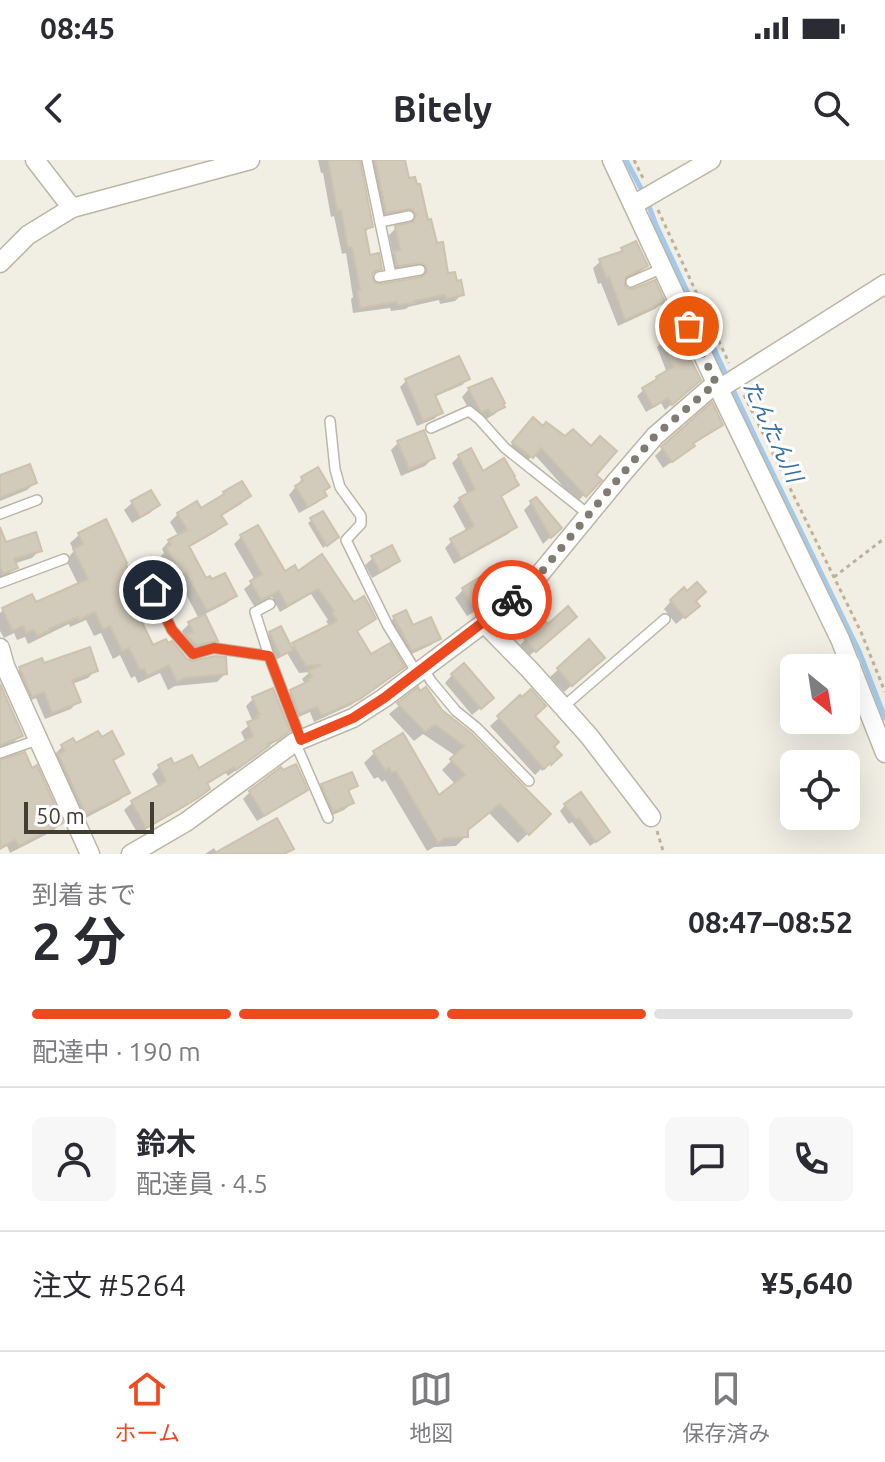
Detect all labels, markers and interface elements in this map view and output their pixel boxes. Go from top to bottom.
text: 08:45 [40,11,115,45]
icon: back [32,86,76,130]
icon: search [809,86,853,130]
text: Bitely [393,88,492,129]
pin [655,292,723,360]
icon: bag [667,304,711,348]
water label: たんたん川 [739,376,809,488]
pin [119,556,187,624]
courier [472,560,552,640]
icon: home [131,568,175,612]
icon: bike [490,578,534,622]
north arrow [780,654,860,734]
map controls [780,654,860,830]
button: locate [780,750,860,830]
scale bar [24,798,154,834]
text: 50 m [36,803,85,828]
text: 到着まで [32,880,136,909]
text: 08:47–08:52 [688,905,853,939]
text: 2 分 [32,912,126,970]
text: 配達中 · 190 m [32,1037,201,1066]
button: person [32,1117,116,1201]
button: chat [665,1117,749,1201]
button: phone [769,1117,853,1201]
text: 鈴木 [136,1126,196,1160]
text: 配達員 · 4.5 [136,1169,268,1198]
text: ¥5,640 [761,1266,853,1300]
text: 注文 #5264 [32,1268,186,1302]
tab: ホーム [115,1367,180,1447]
tab: 地図 [409,1367,453,1447]
tab: 保存済み [682,1367,770,1447]

